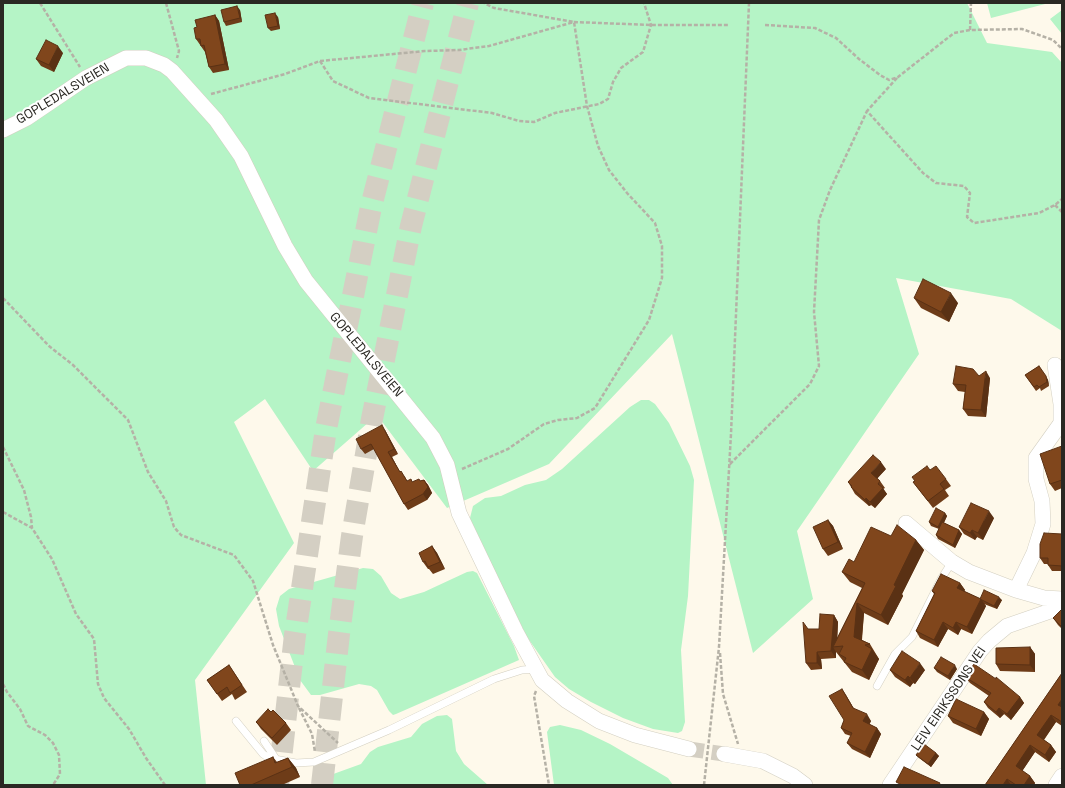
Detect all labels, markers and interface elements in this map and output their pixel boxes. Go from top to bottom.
street label: GOPLEDALSVEIEN [14,60,112,128]
street label: GOPLEDALSVEIEN [326,310,406,400]
street label: LEIV EIRIKSSONS VEI [908,644,990,754]

